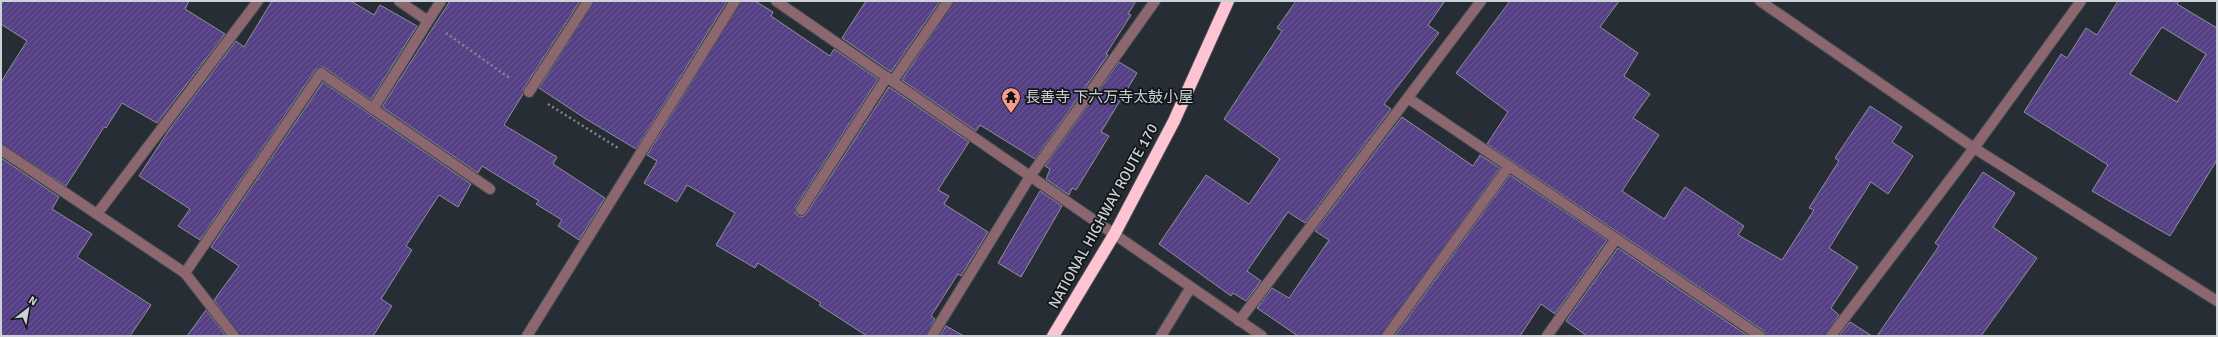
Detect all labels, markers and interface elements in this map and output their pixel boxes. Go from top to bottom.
temple icon: 長善寺 下六万寺太鼓小屋 [1000,86,1022,114]
place label: 長善寺 下六万寺太鼓小屋 [1025,88,1193,106]
street label: NATIONAL HIGHWAY ROUTE 170 [1045,120,1161,312]
north arrow [8,289,48,329]
text: N [26,293,40,308]

